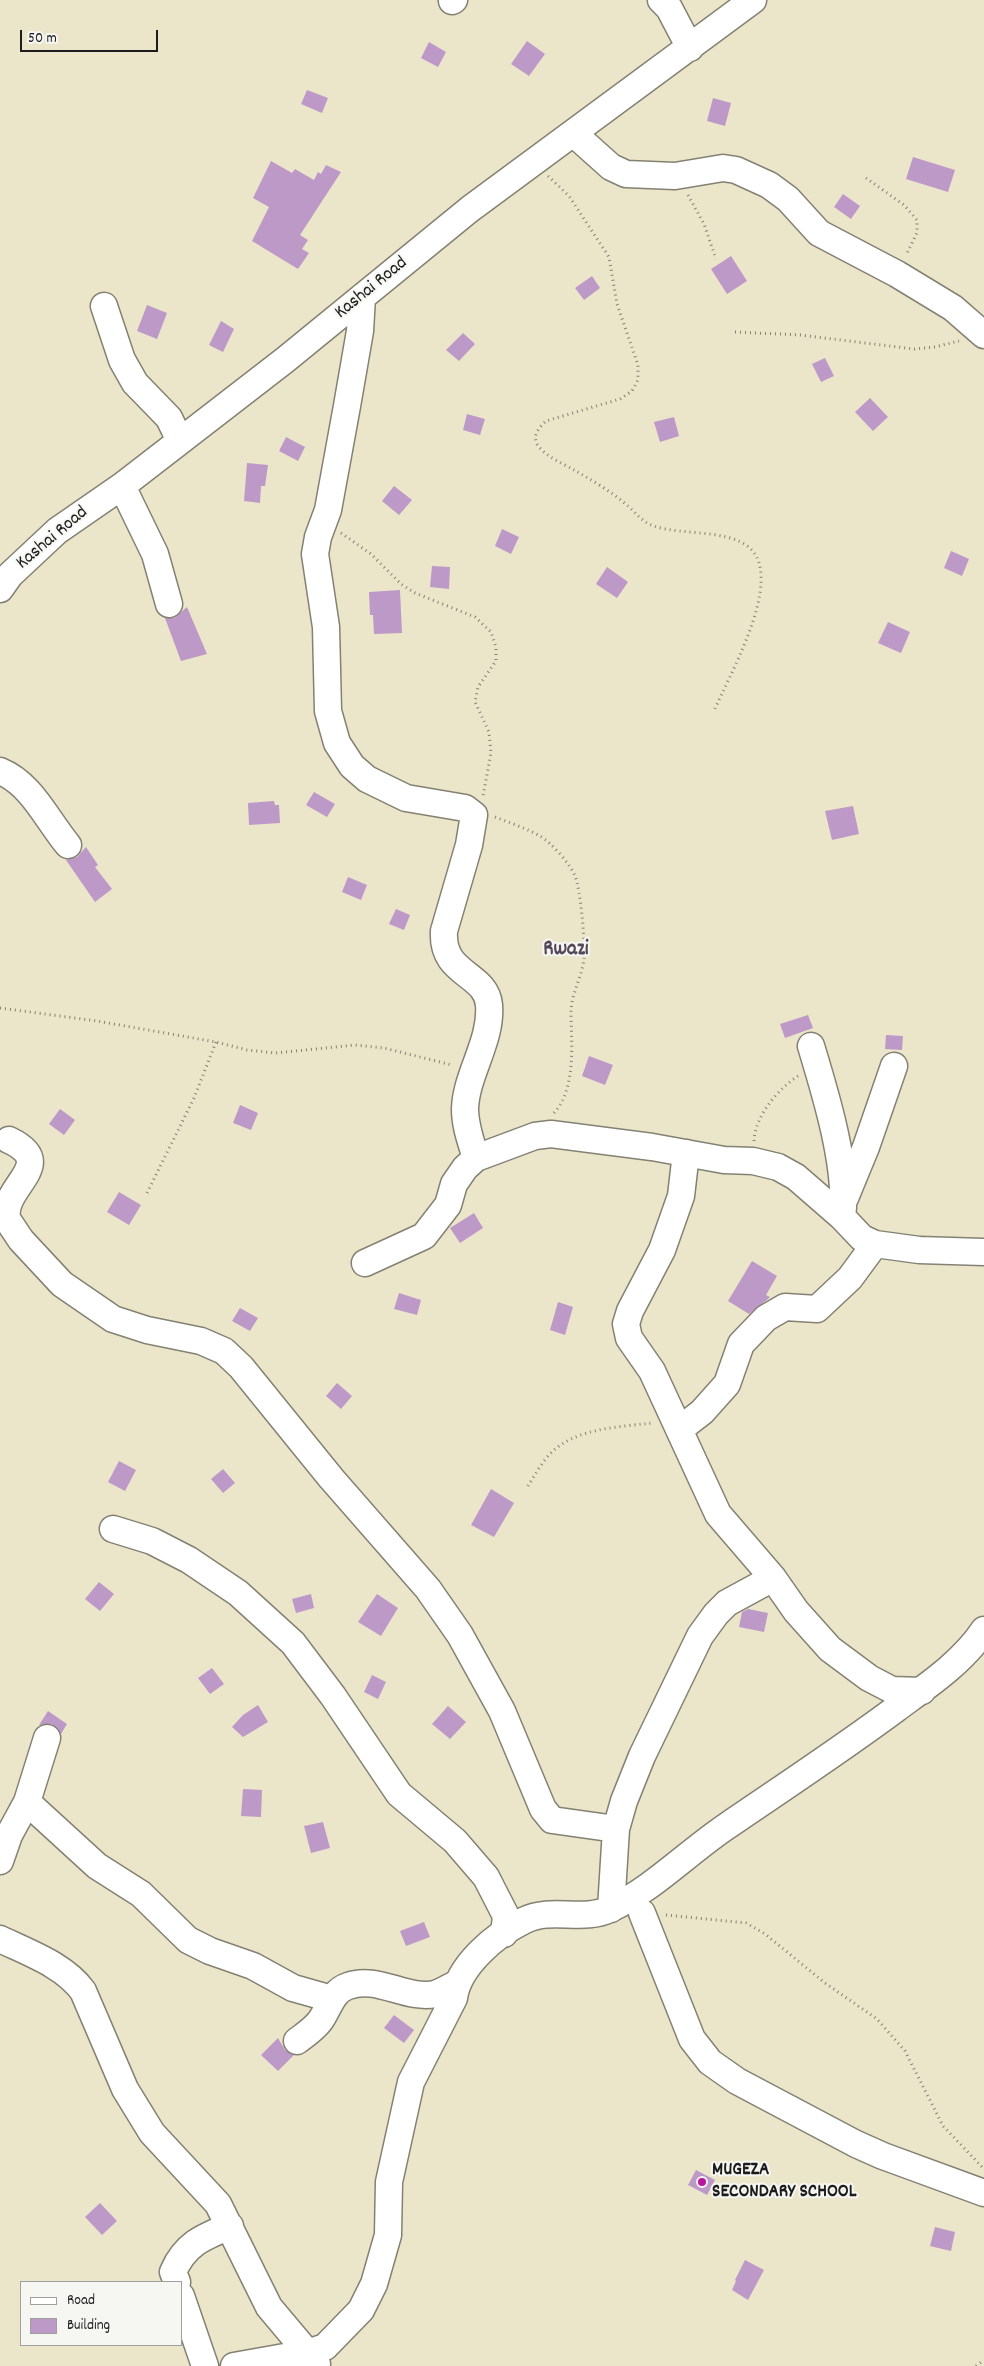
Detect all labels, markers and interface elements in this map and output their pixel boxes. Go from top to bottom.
scale bar [22,20,160,52]
text: 50 m [28,28,57,50]
street label: Kashai Road [331,253,413,325]
street label: Kashai Road [12,502,94,576]
district label: Rwazi [543,938,589,964]
place label: MUGEZA SECONDARY SCHOOL [712,2160,856,2204]
marker: MUGEZA SECONDARY SCHOOL [696,2176,708,2188]
legend [20,2281,182,2346]
text: Road [67,2290,95,2312]
text: Building [67,2315,110,2337]

